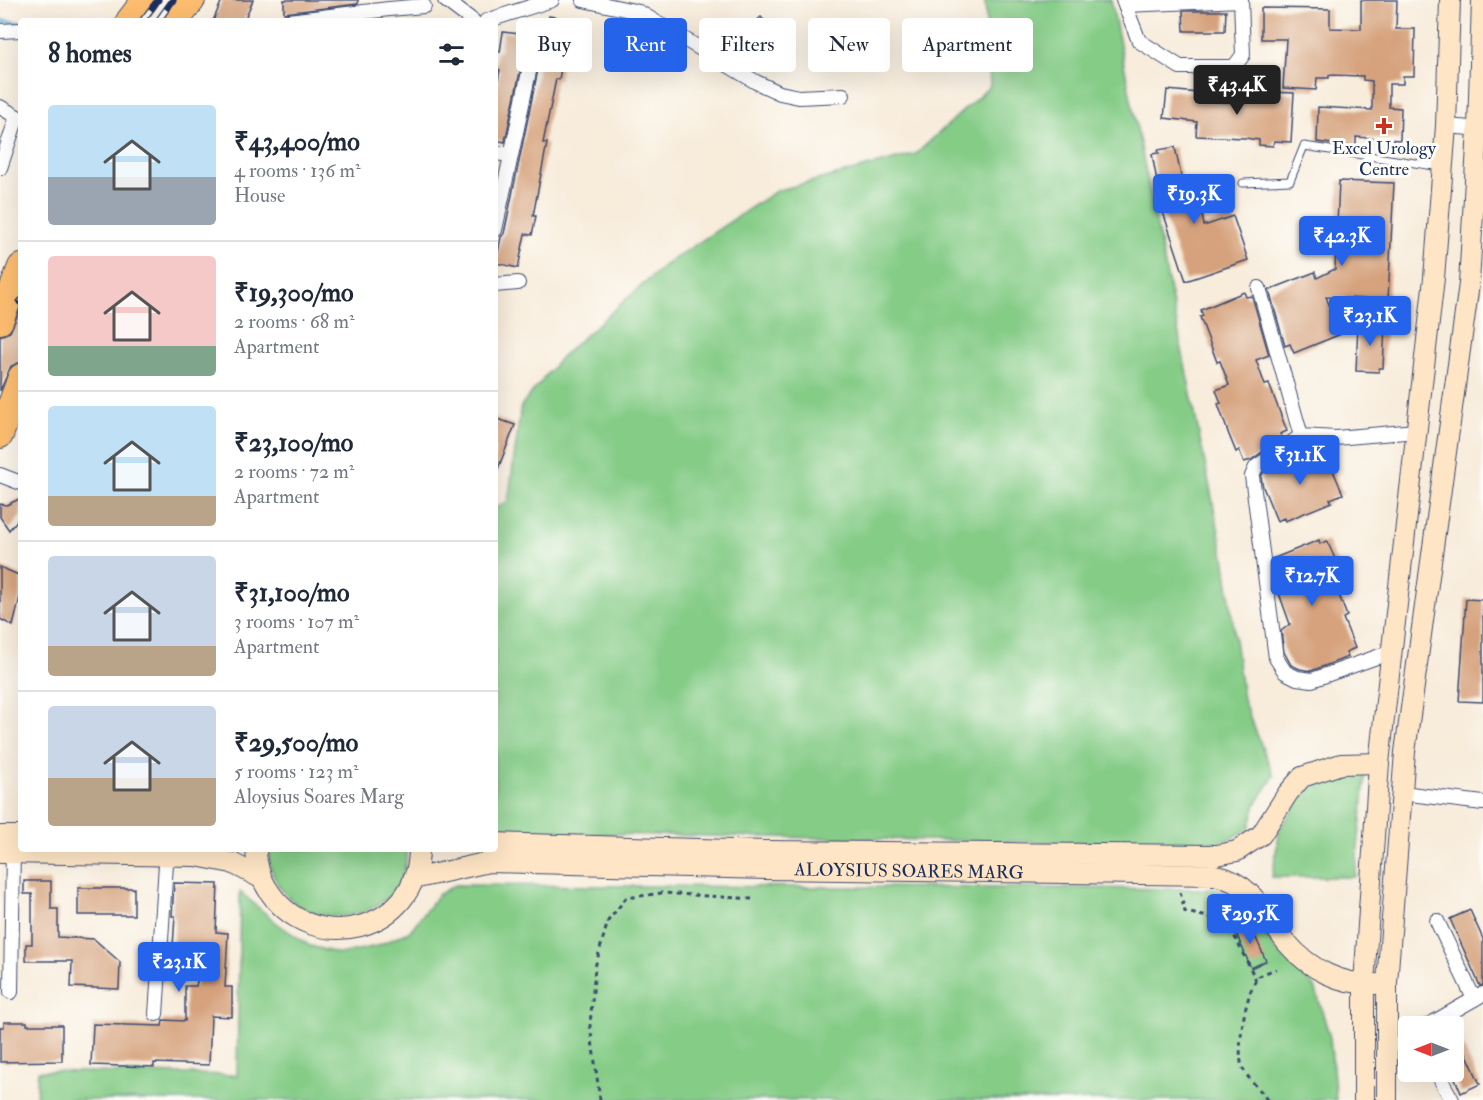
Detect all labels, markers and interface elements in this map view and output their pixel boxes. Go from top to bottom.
chip: Buy [516,18,592,72]
chip: Rent [604,18,687,72]
chip: Filters [699,18,796,72]
chip: New [808,18,890,72]
chip: Apartment [902,18,1033,72]
text: 8 homes [48,38,132,70]
icon: filters [435,38,468,71]
pin: ₹43.4K [1188,65,1286,116]
text: ₹43.4K [1208,72,1266,97]
marker: Excel Urology Centre [1375,117,1393,135]
text: ₹43,400/mo [234,126,360,158]
icon: home [96,129,168,201]
place label: Excel Urology Centre [1332,137,1437,181]
text: 4 rooms · 136 m² [234,158,361,183]
pin: ₹19.3K [1145,174,1243,225]
text: ₹19.3K [1167,181,1221,206]
text: House [234,183,285,208]
pin: ₹42.3K [1293,216,1391,267]
text: ₹42.3K [1313,223,1371,248]
text: ₹19,300/mo [234,277,354,309]
icon: home [96,280,168,352]
pin: ₹23.1K [1321,296,1419,347]
text: ₹23.1K [1343,303,1397,328]
text: 2 rooms · 68 m² [234,309,355,334]
text: Apartment [234,334,319,359]
text: ₹23,100/mo [234,427,353,459]
icon: home [96,430,168,502]
pin: ₹31.1K [1251,435,1349,486]
text: ₹31.1K [1274,442,1326,467]
text: 2 rooms · 72 m² [234,459,354,484]
text: Apartment [234,484,319,509]
pin: ₹12.7K [1263,556,1361,607]
text: ₹12.7K [1285,563,1339,588]
text: ₹31,100/mo [234,577,349,609]
icon: home [96,580,168,652]
text: 3 rooms · 107 m² [234,609,359,634]
text: Apartment [234,634,319,659]
text: ₹29,500/mo [234,727,358,759]
icon: home [96,730,168,802]
text: 5 rooms · 123 m² [234,759,359,784]
text: Aloysius Soares Marg [234,784,404,809]
street label: ALOYSIUS SOARES MARG [793,858,1024,884]
pin: ₹29.5K [1201,894,1299,945]
text: ₹29.5K [1221,901,1279,926]
pin: ₹23.1K [130,942,228,993]
text: ₹23.1K [152,949,206,974]
north arrow [1398,1016,1464,1082]
map controls [1398,1016,1464,1082]

